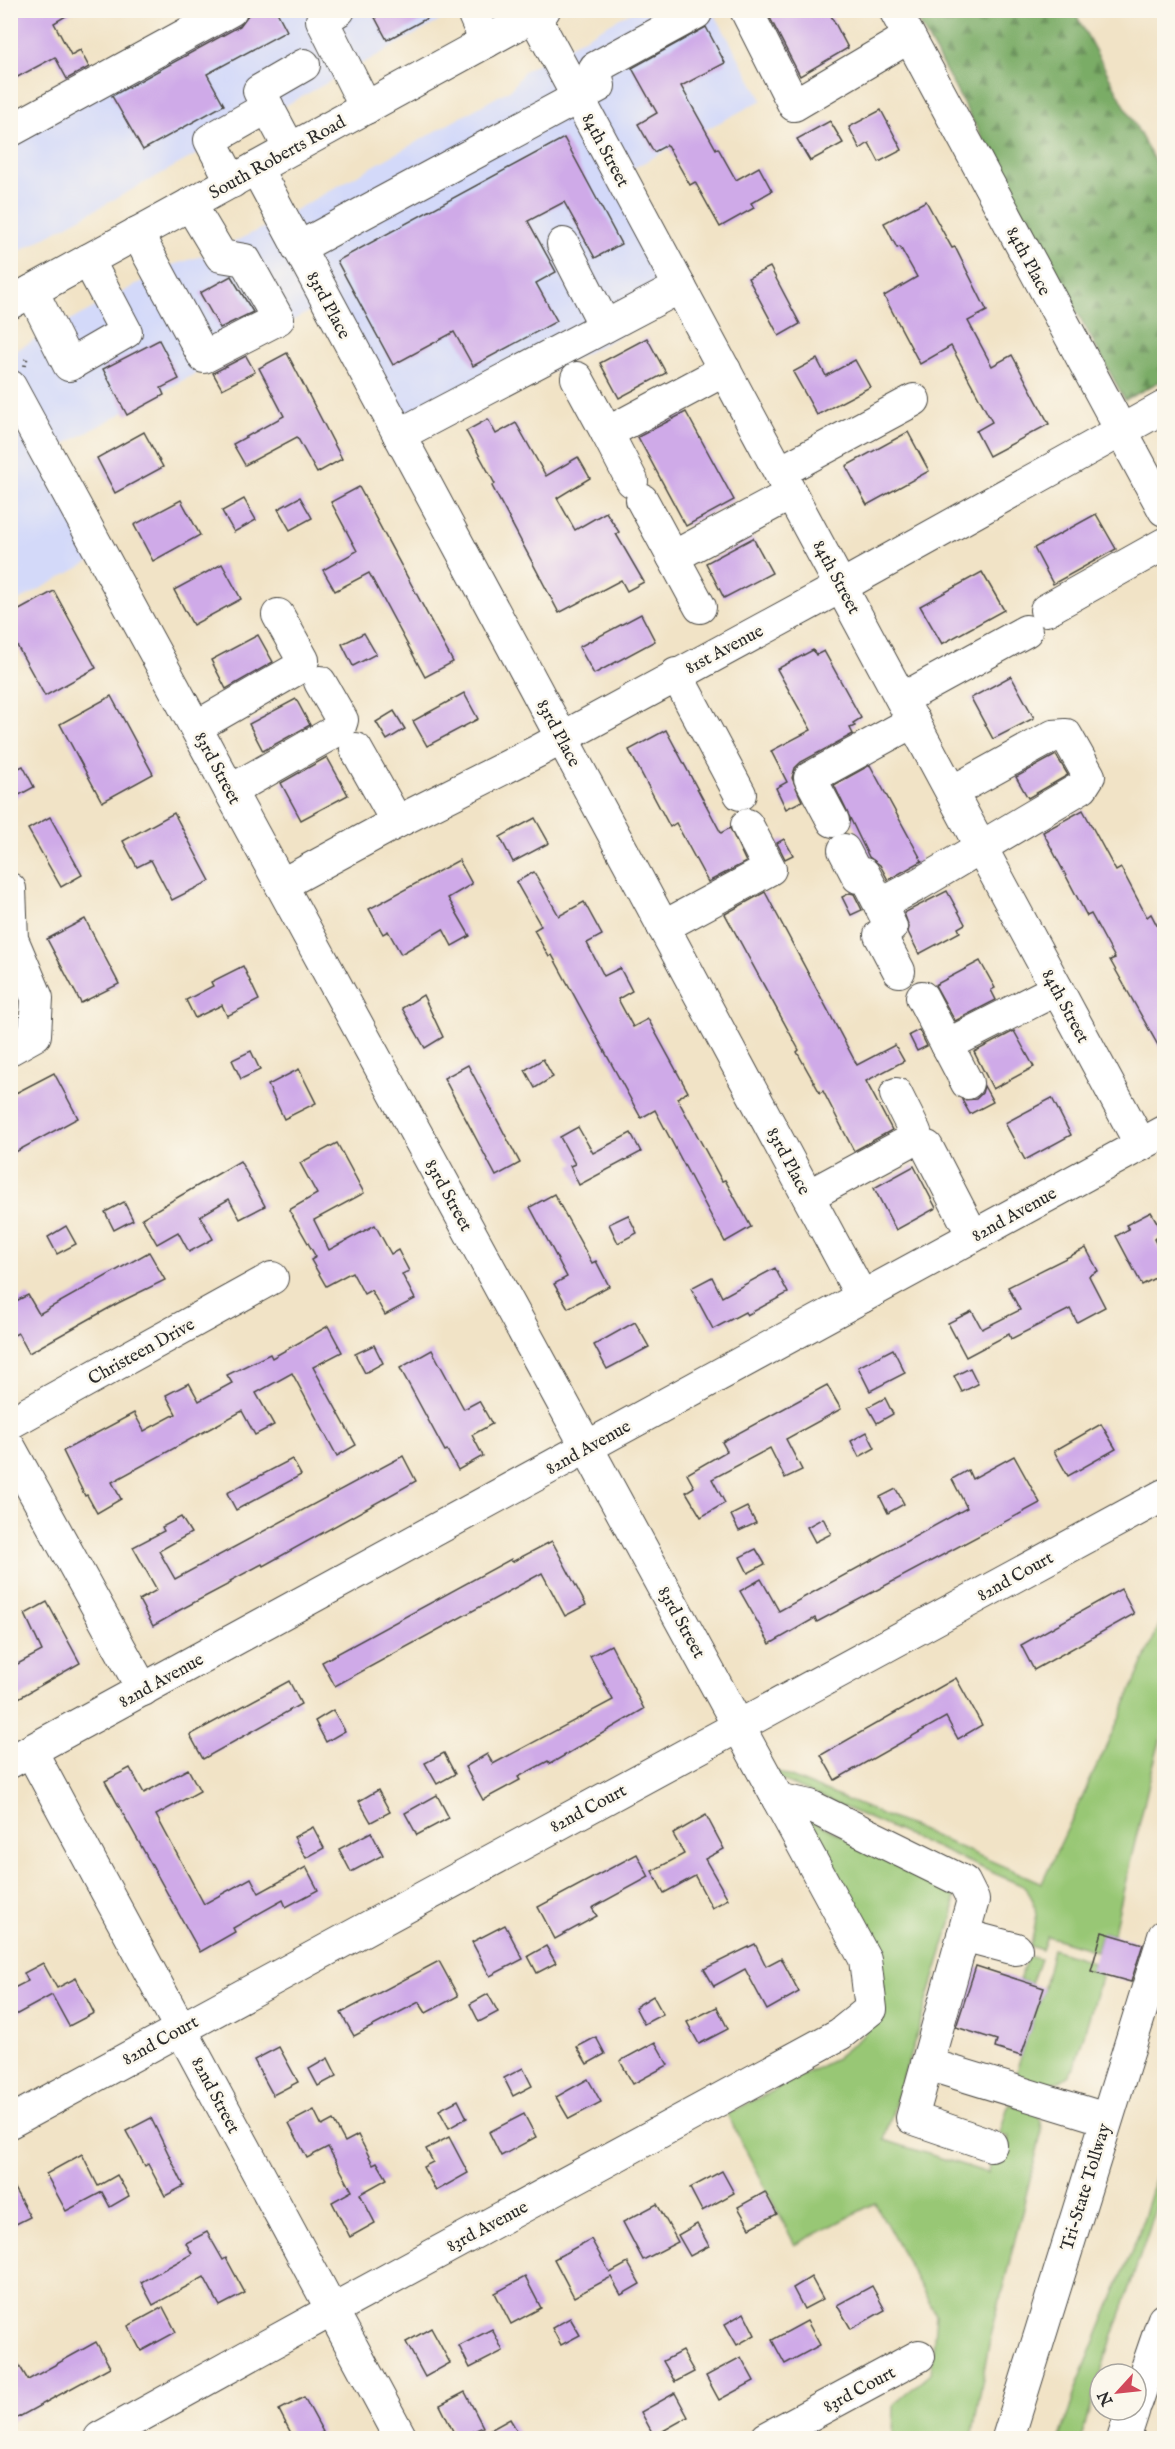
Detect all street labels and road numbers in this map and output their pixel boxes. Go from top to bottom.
street label: 84th Street [576,110,634,192]
street label: South Roberts Road [205,111,350,205]
street label: 84th Place [1000,223,1055,300]
street label: 83rd Place [300,268,355,343]
street label: 84th Street [807,537,865,619]
street label: 81st Avenue [682,620,768,680]
street label: 83rd Place [530,696,585,771]
street label: 83rd Street [188,729,245,809]
street label: 84th Street [1036,966,1094,1048]
street label: 83rd Place [760,1124,815,1199]
street label: 83rd Street [419,1156,477,1236]
street label: 82nd Avenue [968,1183,1061,1248]
street label: Christeen Drive [84,1314,199,1391]
street label: 82nd Avenue [542,1416,635,1481]
street label: 82nd Court [974,1547,1058,1608]
street label: 83rd Street [652,1583,710,1663]
street label: 82nd Avenue [115,1649,208,1714]
street label: 82nd Court [547,1780,631,1839]
street label: 82nd Court [119,2011,203,2072]
street label: 82nd Street [185,2054,244,2138]
street label: Tri-State Tollway [1056,2121,1117,2254]
street label: 83rd Avenue [443,2196,532,2258]
street label: 83rd Court [820,2362,900,2419]

